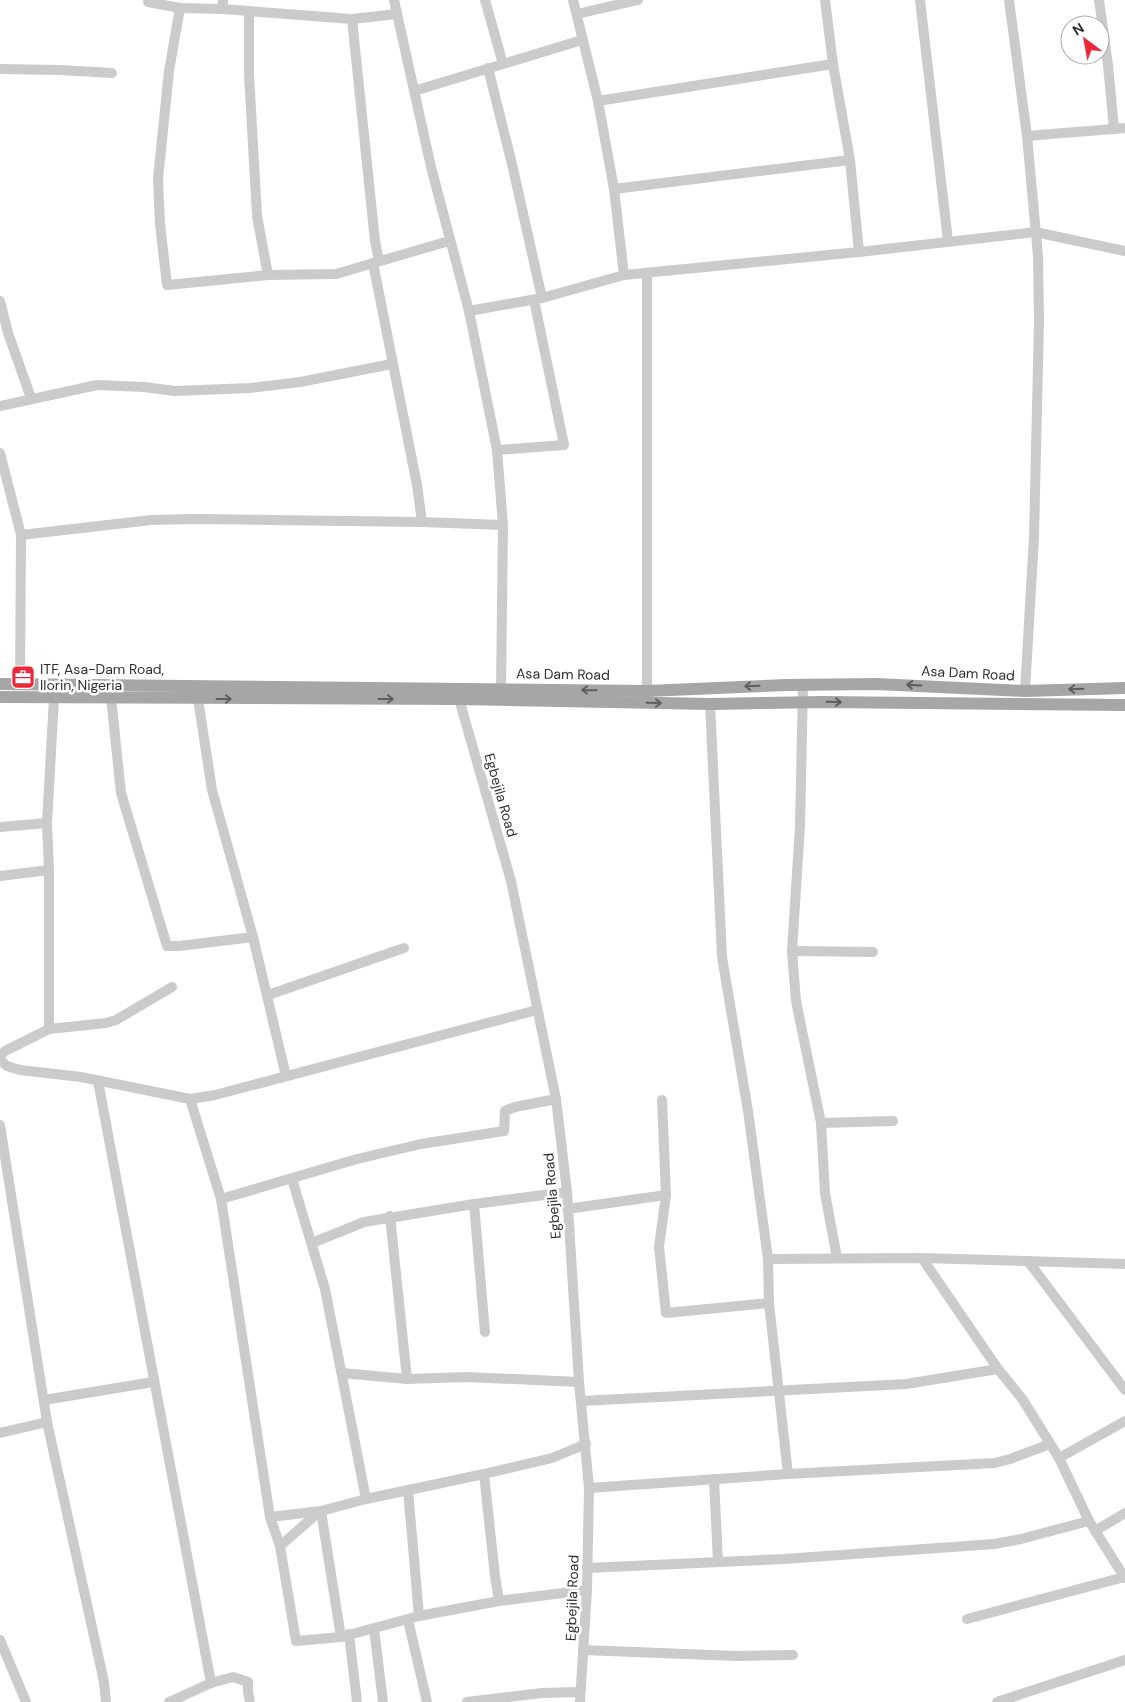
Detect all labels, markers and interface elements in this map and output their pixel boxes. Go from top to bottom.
north arrow [1060,15,1110,65]
text: N [1069,19,1087,39]
place label: ITF, Asa-Dam Road, Ilorin, Nigeria [40,660,165,694]
street label: Asa Dam Road [921,662,1015,684]
office icon: ITF, Asa-Dam Road, Ilorin, Nigeria [10,664,36,690]
street label: Asa Dam Road [516,664,610,684]
one-way arrow [744,681,760,691]
one-way arrow [906,681,922,690]
one-way arrow [1069,684,1085,694]
one-way arrow [581,685,598,695]
one-way arrow [215,694,231,704]
one-way arrow [378,694,394,704]
one-way arrow [825,697,841,707]
one-way arrow [645,698,661,708]
street label: Egbejila Road [480,751,522,839]
street label: Egbejila Road [539,1152,565,1240]
street label: Egbejila Road [562,1555,582,1641]

